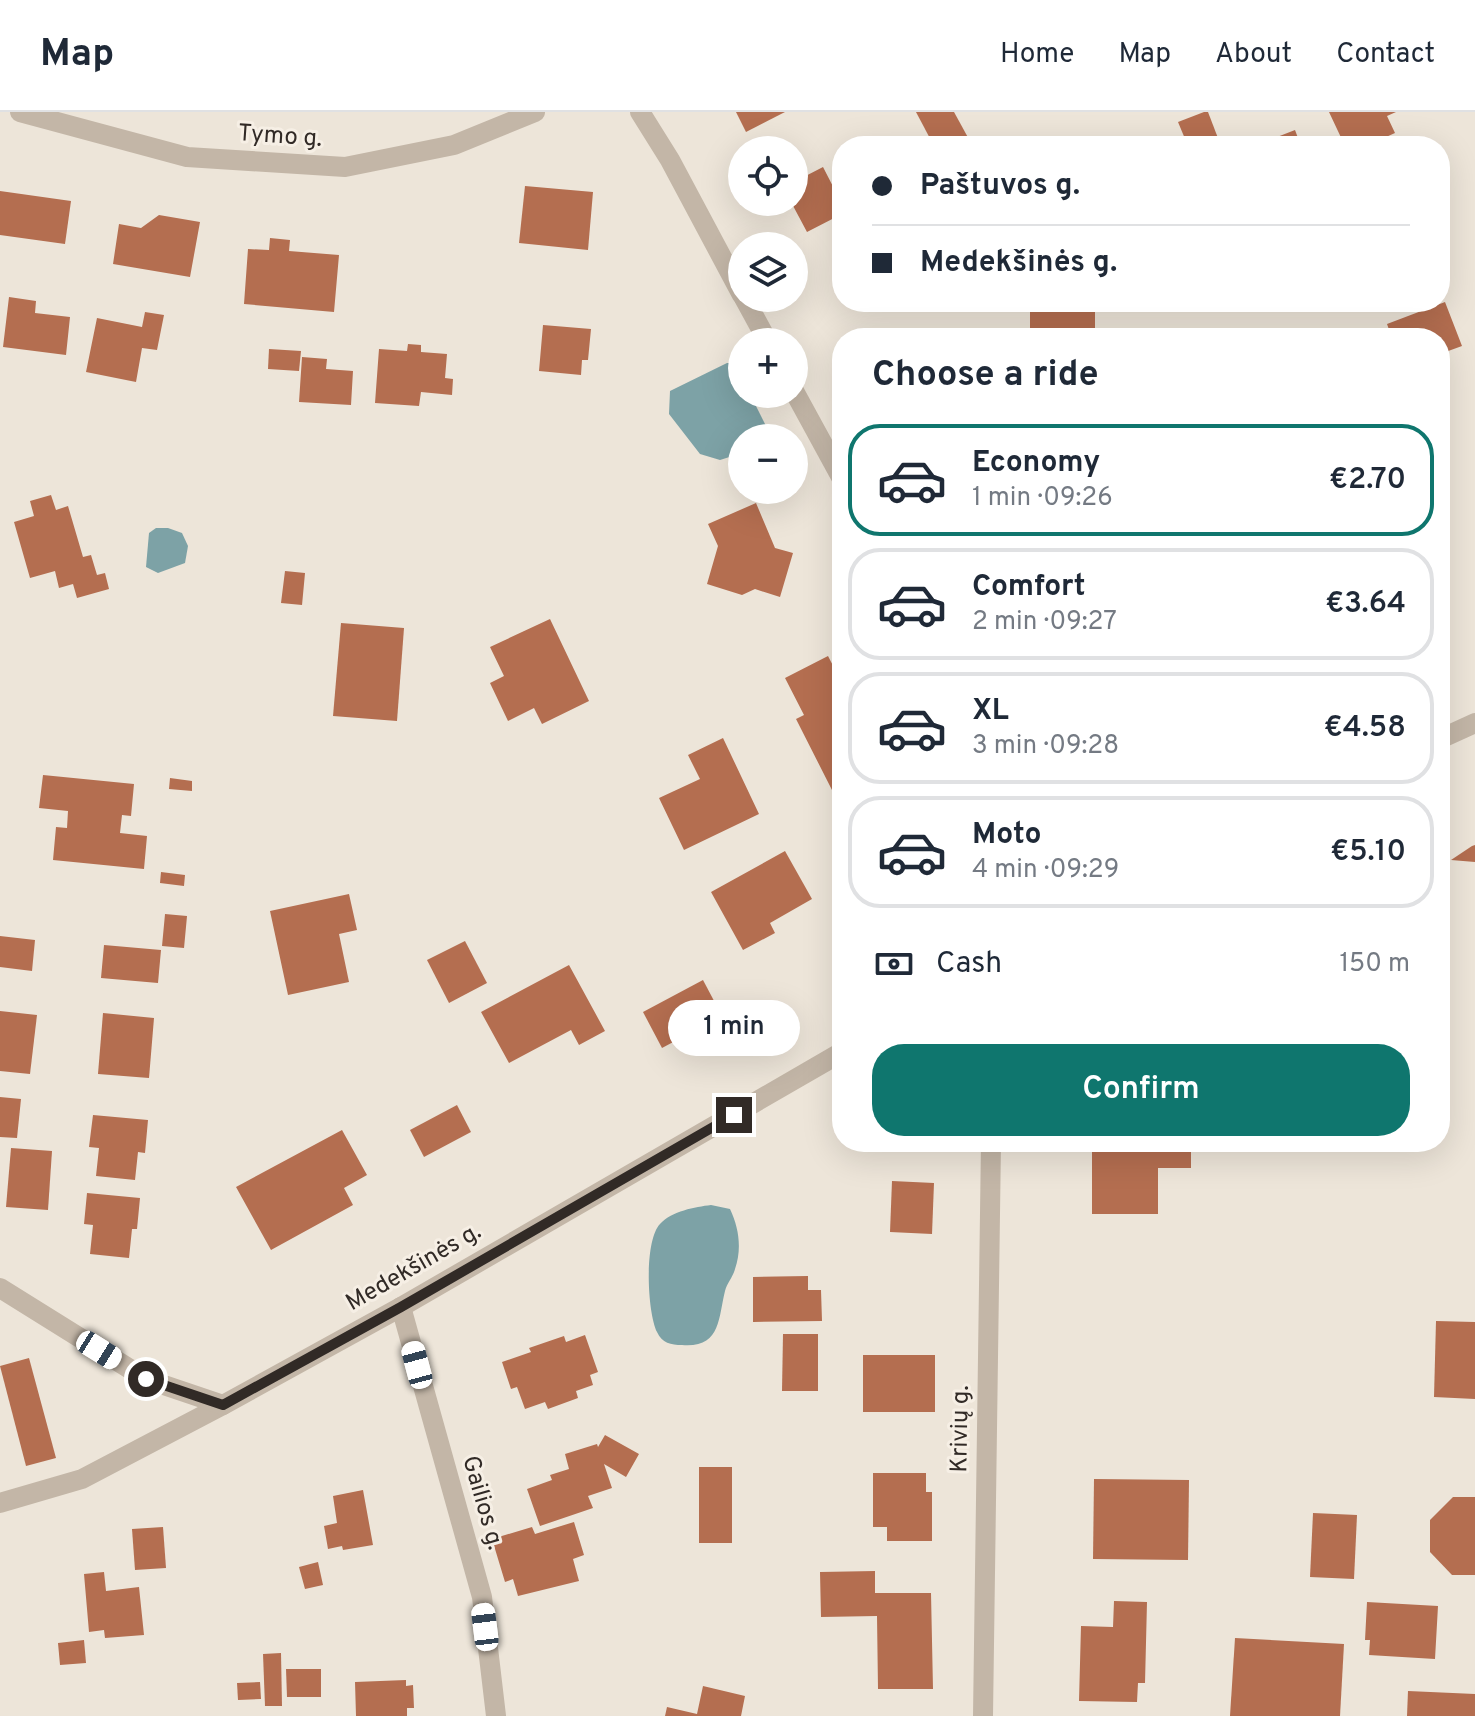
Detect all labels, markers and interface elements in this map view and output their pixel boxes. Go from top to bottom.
text: Map [40,31,114,80]
text: Home [1000,37,1074,73]
text: Map [1118,37,1171,73]
text: About [1215,37,1292,73]
text: Contact [1336,37,1435,73]
street label: Tymo g. [237,119,323,155]
map controls [728,136,808,504]
button: locate [728,136,808,216]
text: Paštuvos g. [920,168,1080,205]
button: layers [728,232,808,312]
text: Medekšinės g. [920,245,1117,282]
button: + [728,328,808,408]
text: Choose a ride [872,353,1098,399]
button: − [728,424,808,504]
icon: car [876,444,948,516]
text: Economy [972,445,1100,482]
text: €2.70 [1329,462,1406,499]
text: 1 min · 09:26 [972,482,1113,515]
icon: car [876,568,948,640]
text: Comfort [972,569,1085,606]
text: €3.64 [1325,586,1406,623]
text: 2 min · 09:27 [972,606,1117,639]
icon: car [876,692,948,764]
text: XL [972,693,1009,730]
text: €4.58 [1324,710,1406,747]
text: 3 min · 09:28 [972,730,1119,763]
icon: car [876,816,948,888]
text: Moto [972,817,1042,854]
text: €5.10 [1330,834,1406,871]
text: 4 min · 09:29 [972,854,1119,887]
icon: cash [872,942,916,986]
text: Cash [936,946,1002,983]
text: 150 m [1339,948,1410,981]
callout: 1 min [668,999,800,1055]
text: 1 min [703,1011,765,1044]
button: Confirm [872,1044,1410,1136]
route end [716,1097,752,1133]
street label: Medekšinės g. [341,1217,487,1319]
car [72,1327,126,1373]
car [399,1339,435,1391]
route start [128,1361,164,1397]
street label: Krivių g. [945,1385,977,1473]
street label: Gailios g. [454,1452,510,1554]
car [470,1602,500,1652]

